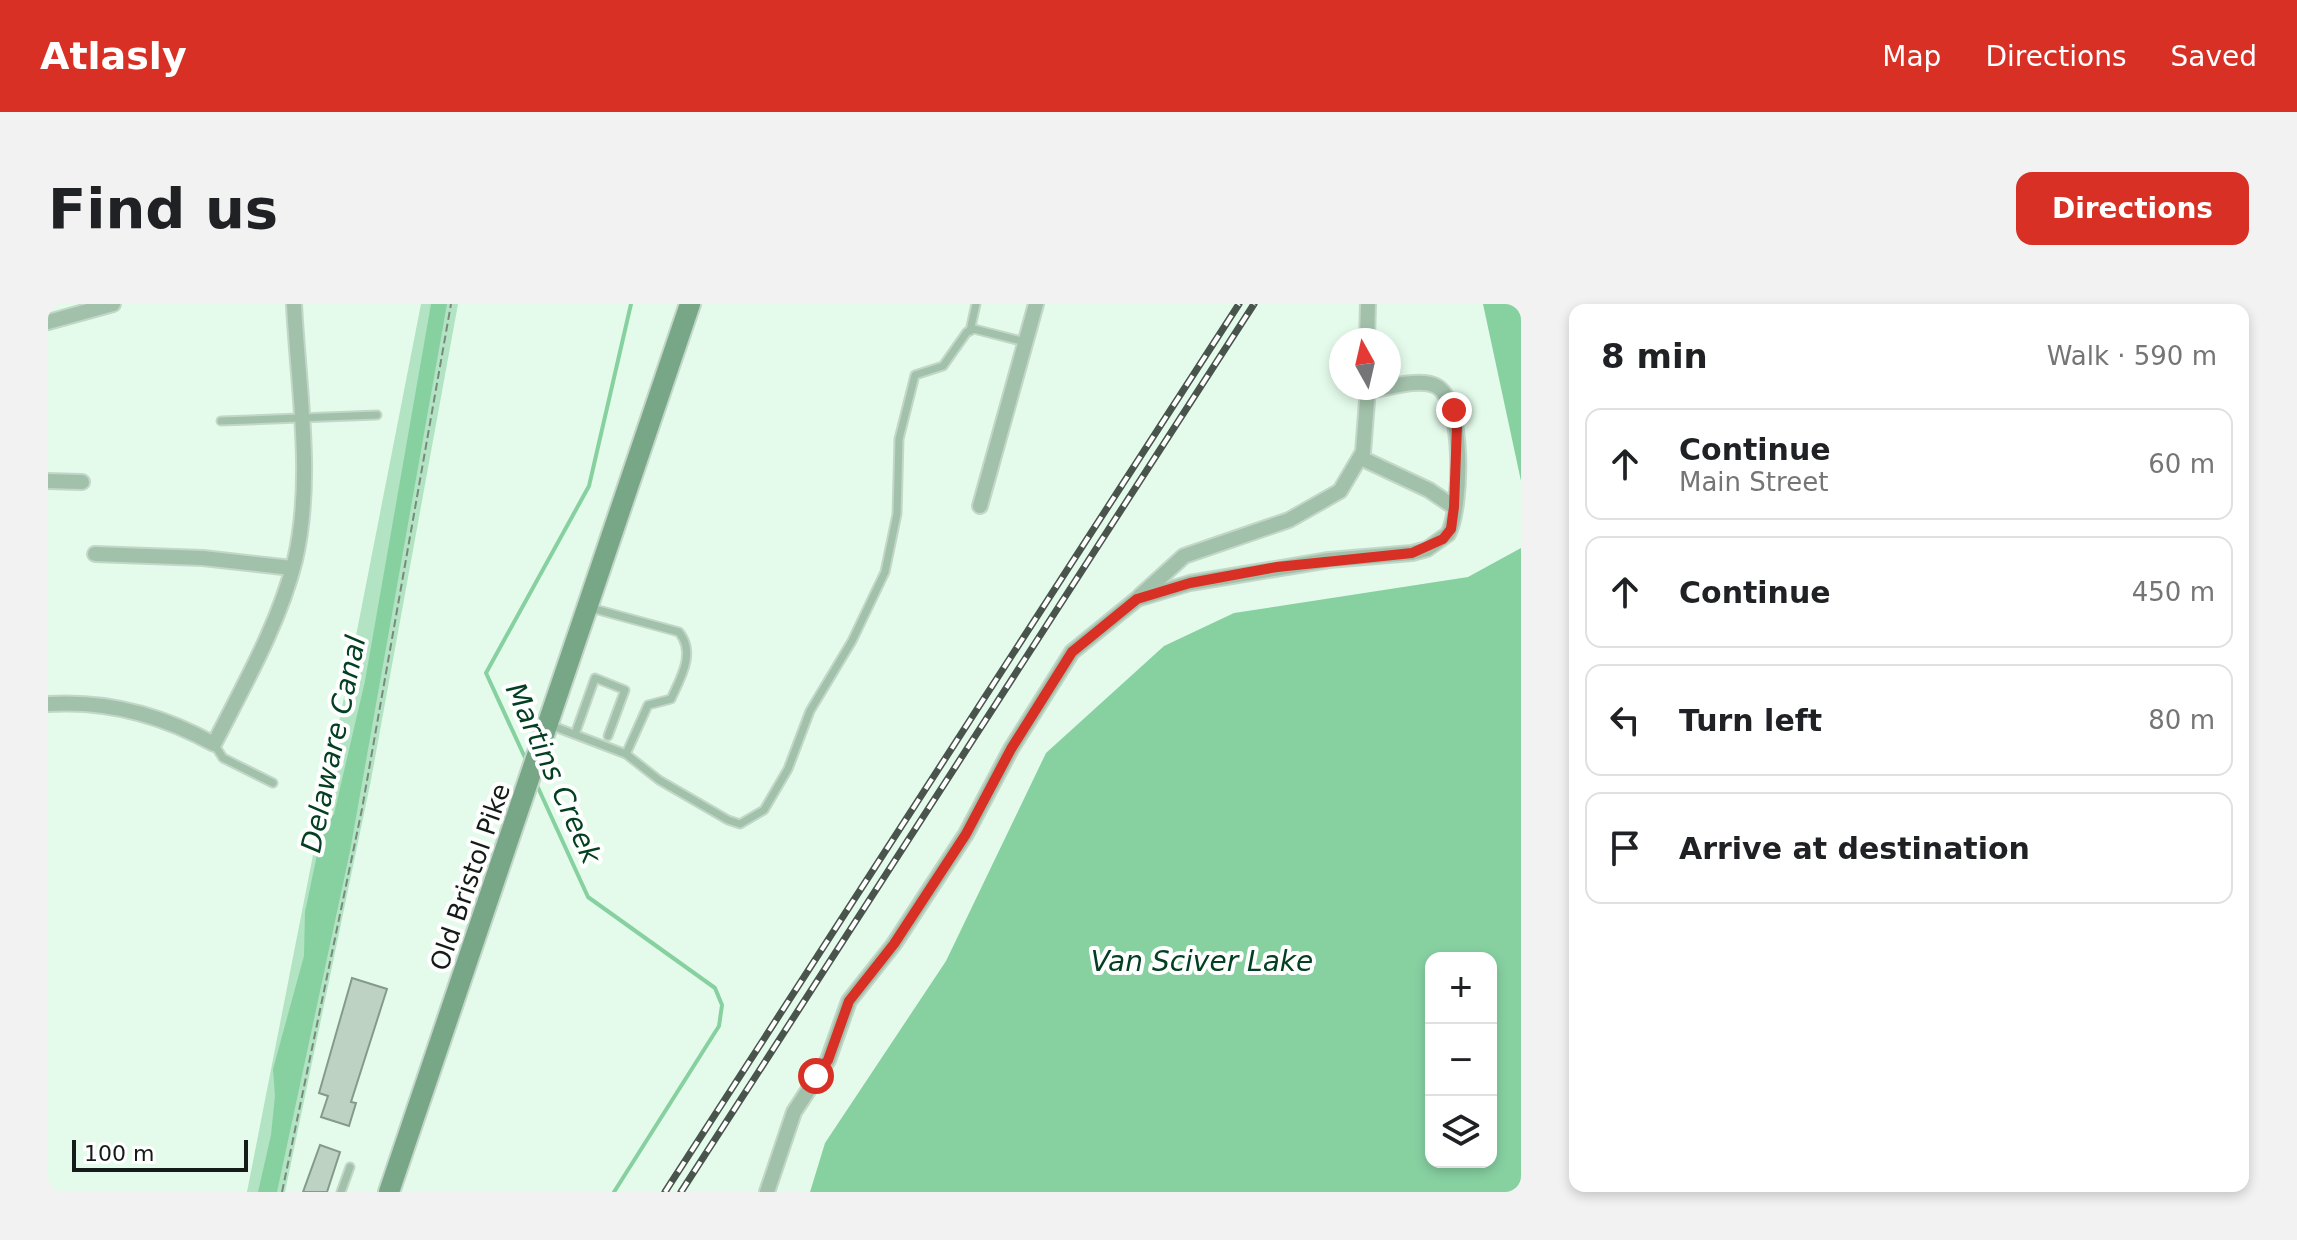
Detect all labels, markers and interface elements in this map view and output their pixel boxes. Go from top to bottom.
text: Atlasly [40,34,187,78]
text: Map [1882,40,1941,73]
text: Directions [1985,40,2126,73]
text: Saved [2170,40,2257,73]
button: Directions [2016,172,2249,245]
text: Find us [48,176,278,241]
north arrow [1329,328,1401,400]
text: 8 min [1601,336,1708,376]
text: Walk · 590 m [2047,341,2217,371]
route end [1436,392,1472,428]
text: Continue [1679,432,1831,467]
icon: ahead [1603,442,1647,486]
text: 60 m [2148,449,2215,479]
text: Main Street [1679,467,1828,497]
icon: ahead [1603,570,1647,614]
text: Continue [1679,575,1831,610]
text: 450 m [2132,577,2215,607]
water label: Delaware Canal [294,632,373,856]
water label: Martins Creek [499,678,609,870]
icon: left [1603,698,1647,742]
text: Turn left [1679,703,1822,738]
text: 80 m [2148,705,2215,735]
street label: Old Bristol Pike [424,780,516,974]
icon: arrive [1603,826,1647,870]
text: Arrive at destination [1679,831,2030,866]
water label: Van Sciver Lake [1091,945,1313,978]
map controls [1425,952,1497,1168]
button: + [1425,952,1497,1024]
button: − [1425,1024,1497,1096]
route start [798,1058,834,1094]
button: layers [1425,1096,1497,1168]
scale bar [72,1136,248,1172]
text: 100 m [84,1141,154,1166]

